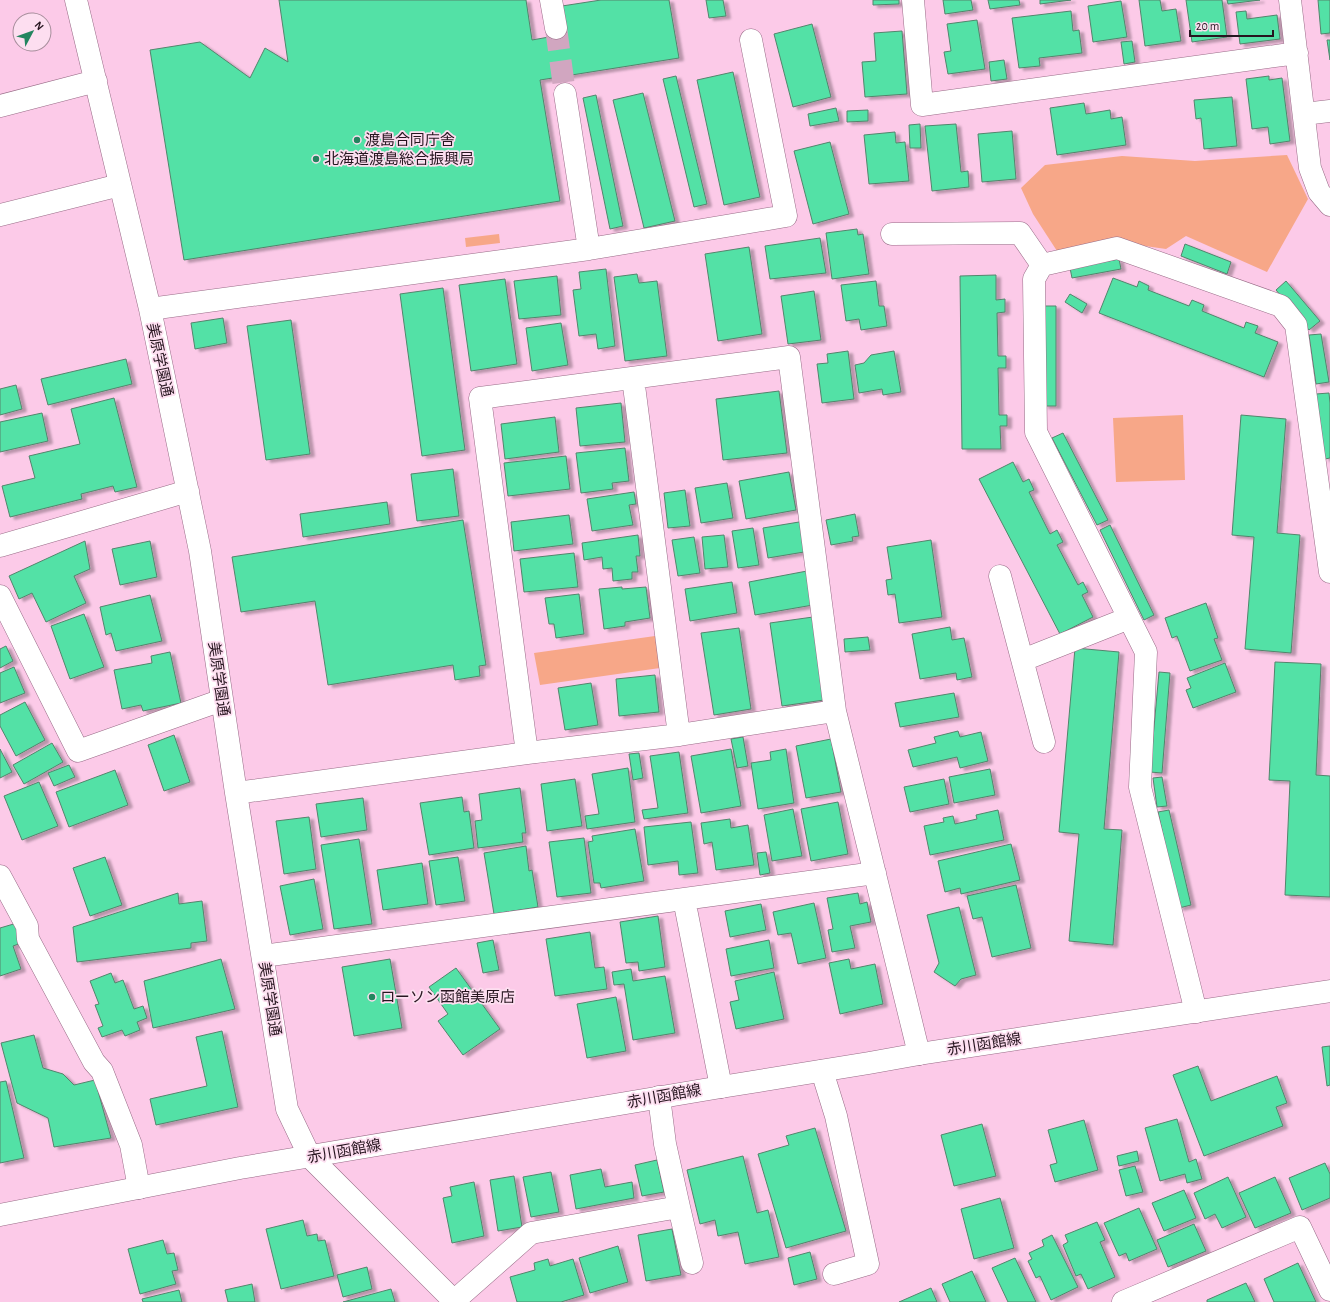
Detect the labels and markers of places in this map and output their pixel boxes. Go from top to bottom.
place label: 渡島合同庁舎 [365,132,455,148]
marker: 渡島合同庁舎 [352,135,362,145]
place label: 北海道渡島総合振興局 [324,150,474,167]
marker: 北海道渡島総合振興局 [311,154,321,164]
place label: ローソン函館美原店 [380,989,515,1005]
marker: ローソン函館美原店 [367,992,377,1002]

